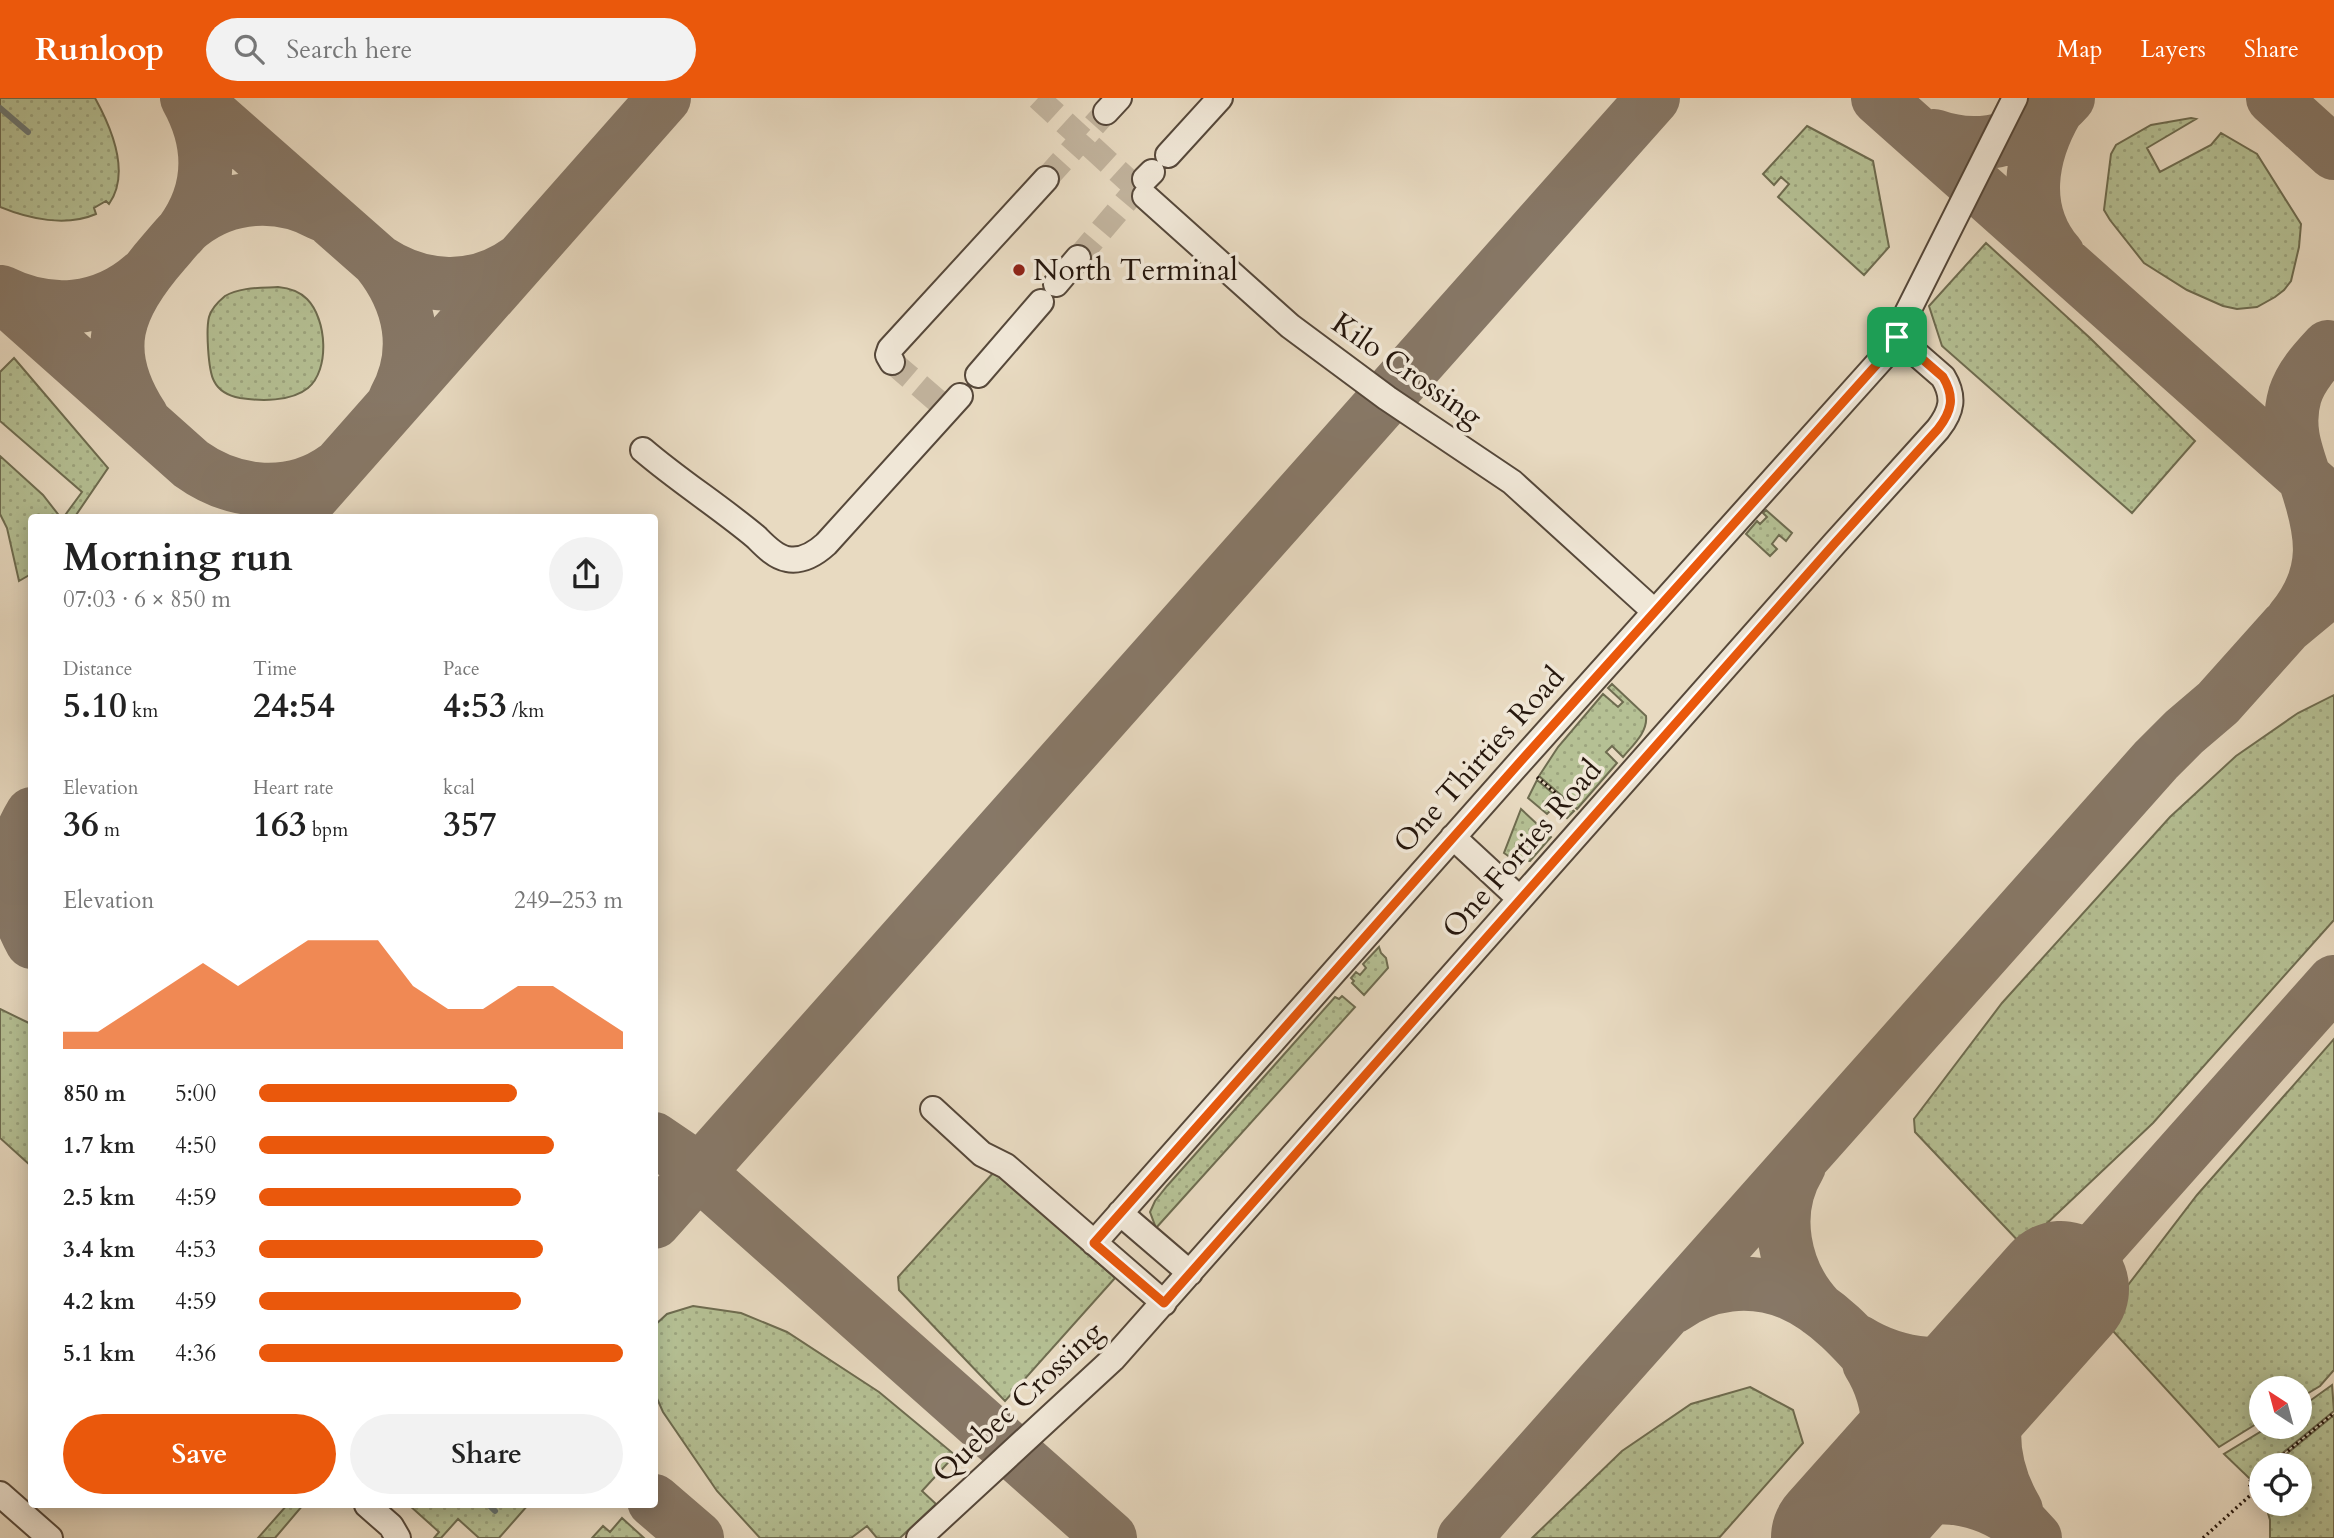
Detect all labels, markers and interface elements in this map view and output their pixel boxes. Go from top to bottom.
search box [206,18,696,81]
text: Runloop [35,27,164,72]
icon: search [230,30,268,68]
text: Search here [286,32,412,67]
text: Map [2057,33,2103,66]
text: Layers [2141,33,2206,66]
text: Share [2244,33,2299,66]
place label: North Terminal [1033,250,1238,291]
marker: North Terminal [1011,262,1027,278]
street label: Kilo Crossing [1324,303,1491,437]
pin [1867,307,1927,367]
icon: arrive [1878,318,1916,356]
text: Morning run [63,532,293,584]
button: share [549,537,623,611]
text: 07:03 · 6 × 850 m [63,584,231,615]
text: Distance [63,656,132,682]
text: Time [253,656,297,682]
text: Pace [443,656,480,682]
street label: One Thirties Road [1384,658,1574,862]
text: 5.10 [63,682,127,730]
text: 24:54 [253,682,335,730]
text: 4:53 [443,682,507,730]
text: km [127,698,158,724]
text: /km [507,698,544,724]
street label: One Forties Road [1433,751,1611,947]
text: Elevation [63,775,138,801]
text: Heart rate [253,775,334,801]
text: kcal [443,775,475,801]
text: 36 [63,801,99,849]
text: 163 [253,801,307,849]
text: 357 [443,801,497,849]
text: m [99,817,120,843]
text: bpm [307,817,348,843]
text: Elevation [63,885,154,916]
text: 249–253 m [514,885,623,916]
text: 850 m [63,1078,126,1109]
text: 5:00 [175,1078,216,1109]
text: 1.7 km [63,1130,135,1161]
text: 4:50 [175,1130,216,1161]
text: 2.5 km [63,1182,135,1213]
text: 4:59 [175,1182,216,1213]
text: 3.4 km [63,1234,135,1265]
text: 4:53 [175,1234,216,1265]
text: 4.2 km [63,1286,135,1317]
text: 4:59 [175,1286,216,1317]
street label: Quebec Crossing [924,1312,1113,1492]
text: 5.1 km [63,1338,135,1369]
text: 4:36 [175,1338,216,1369]
north arrow [2249,1376,2312,1438]
map controls [2249,1376,2312,1516]
button: Save [63,1414,336,1494]
button: Share [350,1414,623,1494]
button: locate [2249,1453,2312,1516]

